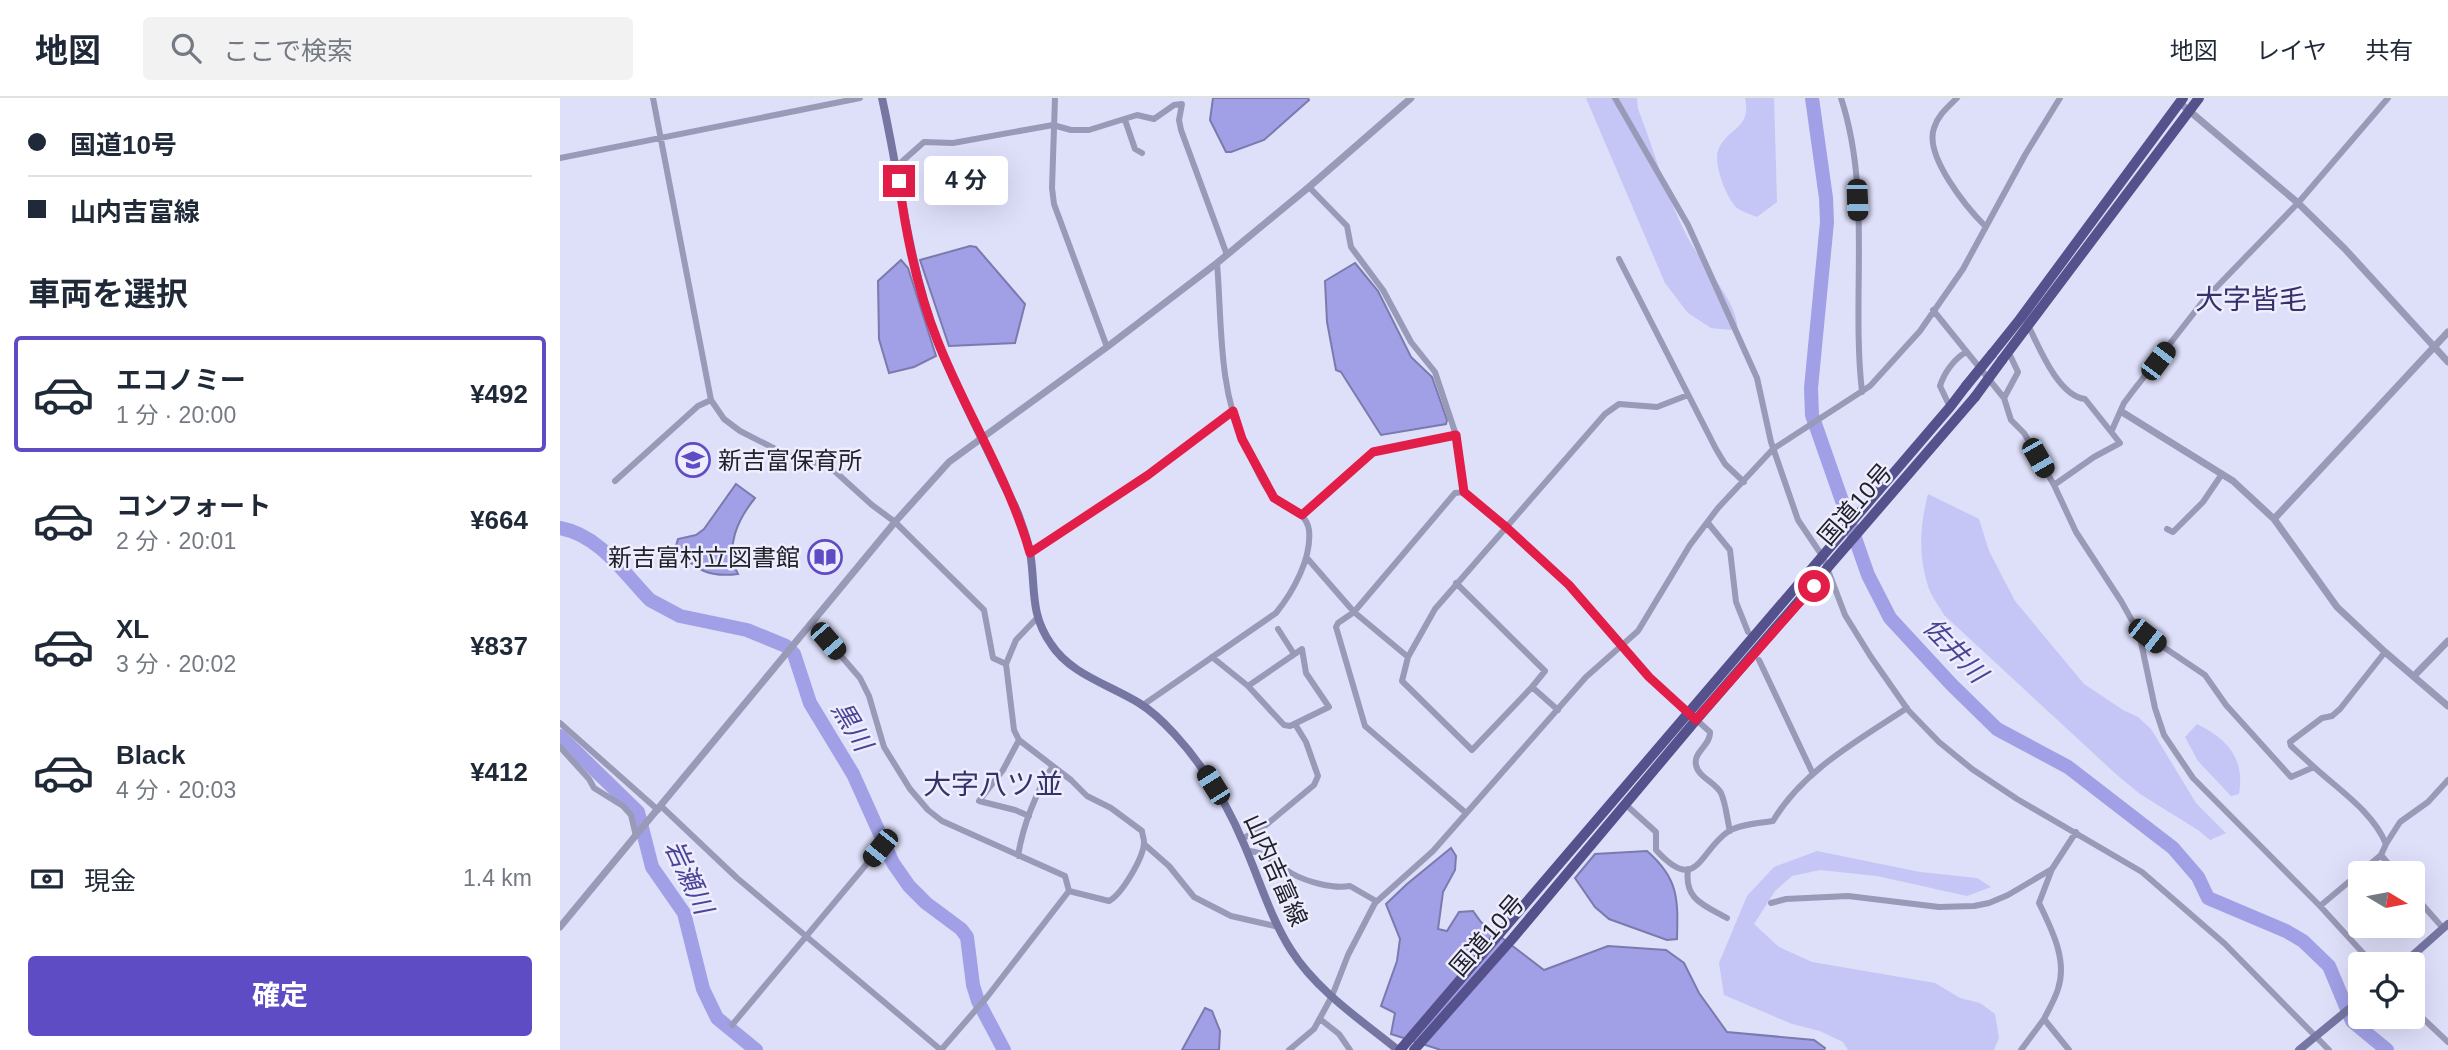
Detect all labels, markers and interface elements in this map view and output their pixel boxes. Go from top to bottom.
search box [143,17,633,80]
icon: search [167,29,205,67]
text: 地図 [35,32,101,69]
text: ここで検索 [223,36,353,66]
text: 地図 [2170,37,2218,64]
text: レイヤ [2256,37,2327,64]
text: 共有 [2365,37,2413,64]
text: 国道10号 [70,130,177,160]
callout: 4 分 [924,156,1008,206]
route end [883,165,915,197]
text: 4 分 [945,167,987,193]
car [1846,179,1869,221]
text: 山内吉富線 [70,197,200,227]
text: 車両を選択 [28,276,188,312]
district label: 大字皆毛 [2195,284,2307,315]
car [2137,338,2180,384]
icon: car [32,363,95,426]
text: エコノミー [116,365,246,395]
text: ¥492 [470,379,528,409]
text: 1 分 · 20:00 [116,402,236,428]
car [2019,435,2058,481]
school or university icon: 新吉富保育所 [674,441,712,479]
place label: 新吉富保育所 [718,447,862,474]
street label: 国道10号 [1812,458,1898,550]
icon: car [32,489,95,552]
text: コンフォート [116,491,271,521]
text: ¥664 [470,505,528,535]
text: 2 分 · 20:01 [116,528,236,554]
library icon: 新吉富村立図書館 [806,538,844,576]
place label: 新吉富村立図書館 [608,544,800,571]
route start [1798,570,1830,602]
water label: 佐井川 [1917,612,1995,691]
text: XL [116,614,149,644]
icon: car [32,615,95,678]
car [2124,615,2171,657]
car [807,618,850,664]
text: ¥837 [470,631,528,661]
text: 3 分 · 20:02 [116,651,236,677]
water label: 黒川 [826,696,880,759]
text: Black [116,740,185,770]
icon: car [32,741,95,804]
text: ¥412 [470,757,528,787]
car [1193,762,1234,808]
district label: 大字八ツ並 [923,769,1063,800]
text: 4 分 · 20:03 [116,777,236,803]
street label: 山内吉富線 [1239,810,1313,930]
car [859,825,902,871]
water label: 岩瀬川 [659,835,720,921]
icon: cash [28,860,66,898]
north arrow [2348,861,2426,938]
map controls [2348,861,2425,1029]
text: 1.4 km [463,865,532,891]
text: 現金 [84,866,136,896]
street label: 国道10号 [1444,889,1530,981]
button: locate [2348,952,2425,1029]
button: 確定 [28,956,532,1036]

